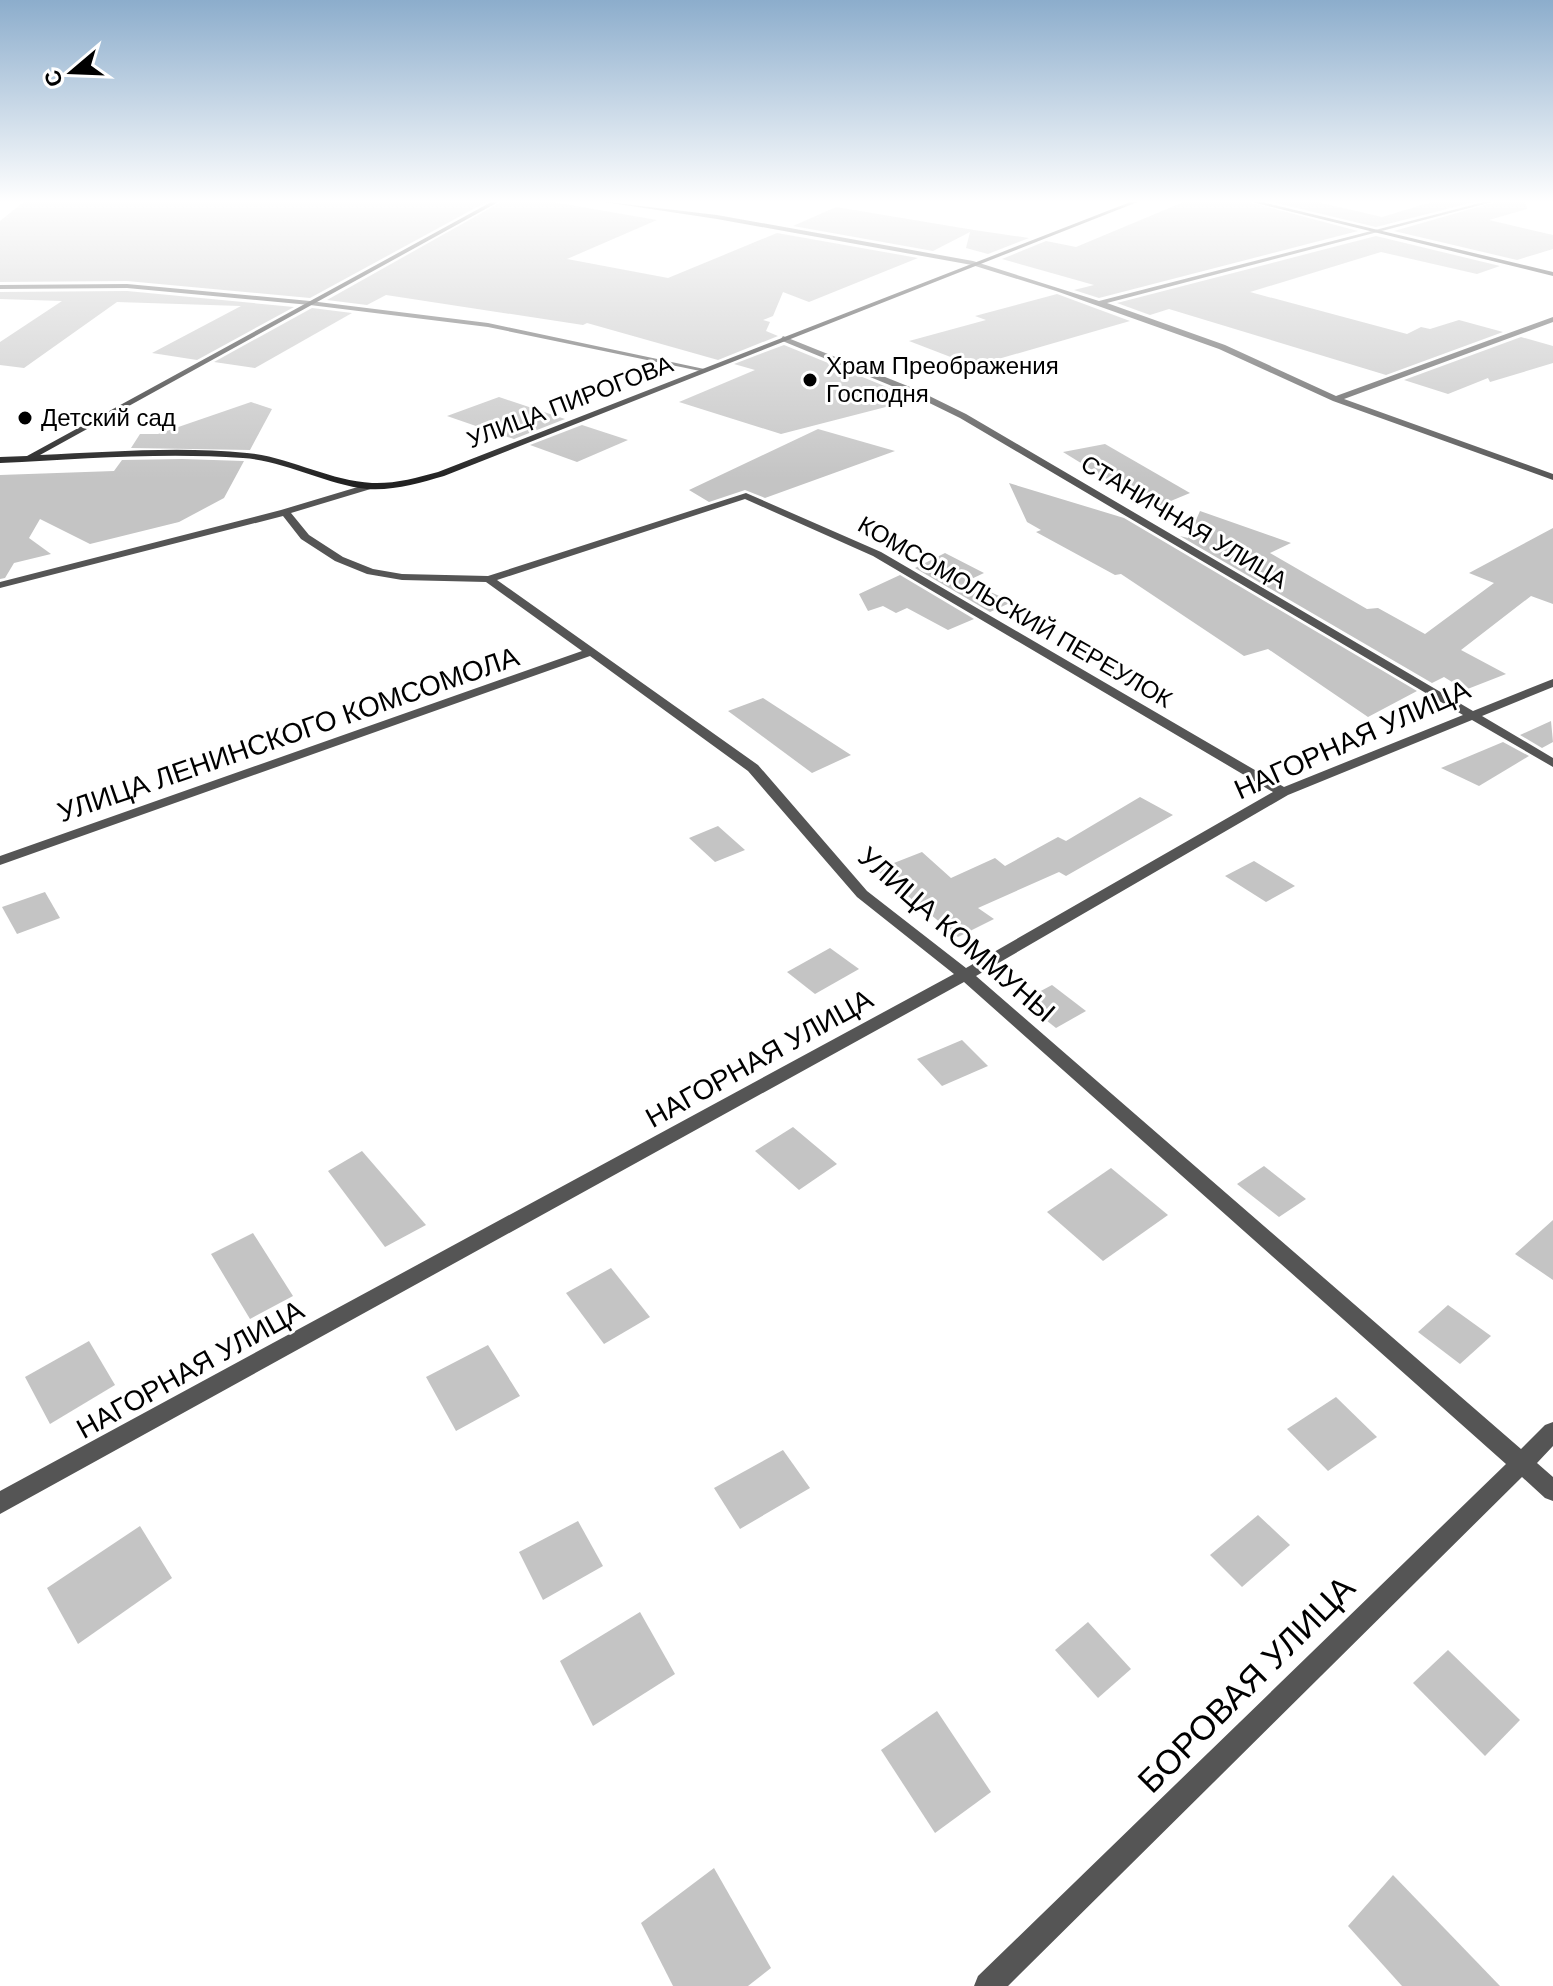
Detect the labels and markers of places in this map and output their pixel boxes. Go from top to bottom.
place label: Храм Преображения Господня [826,352,1059,407]
marker: Храм Преображения Господня [801,371,819,389]
place label: Детский сад [41,404,176,431]
marker: Детский сад [16,409,34,427]

